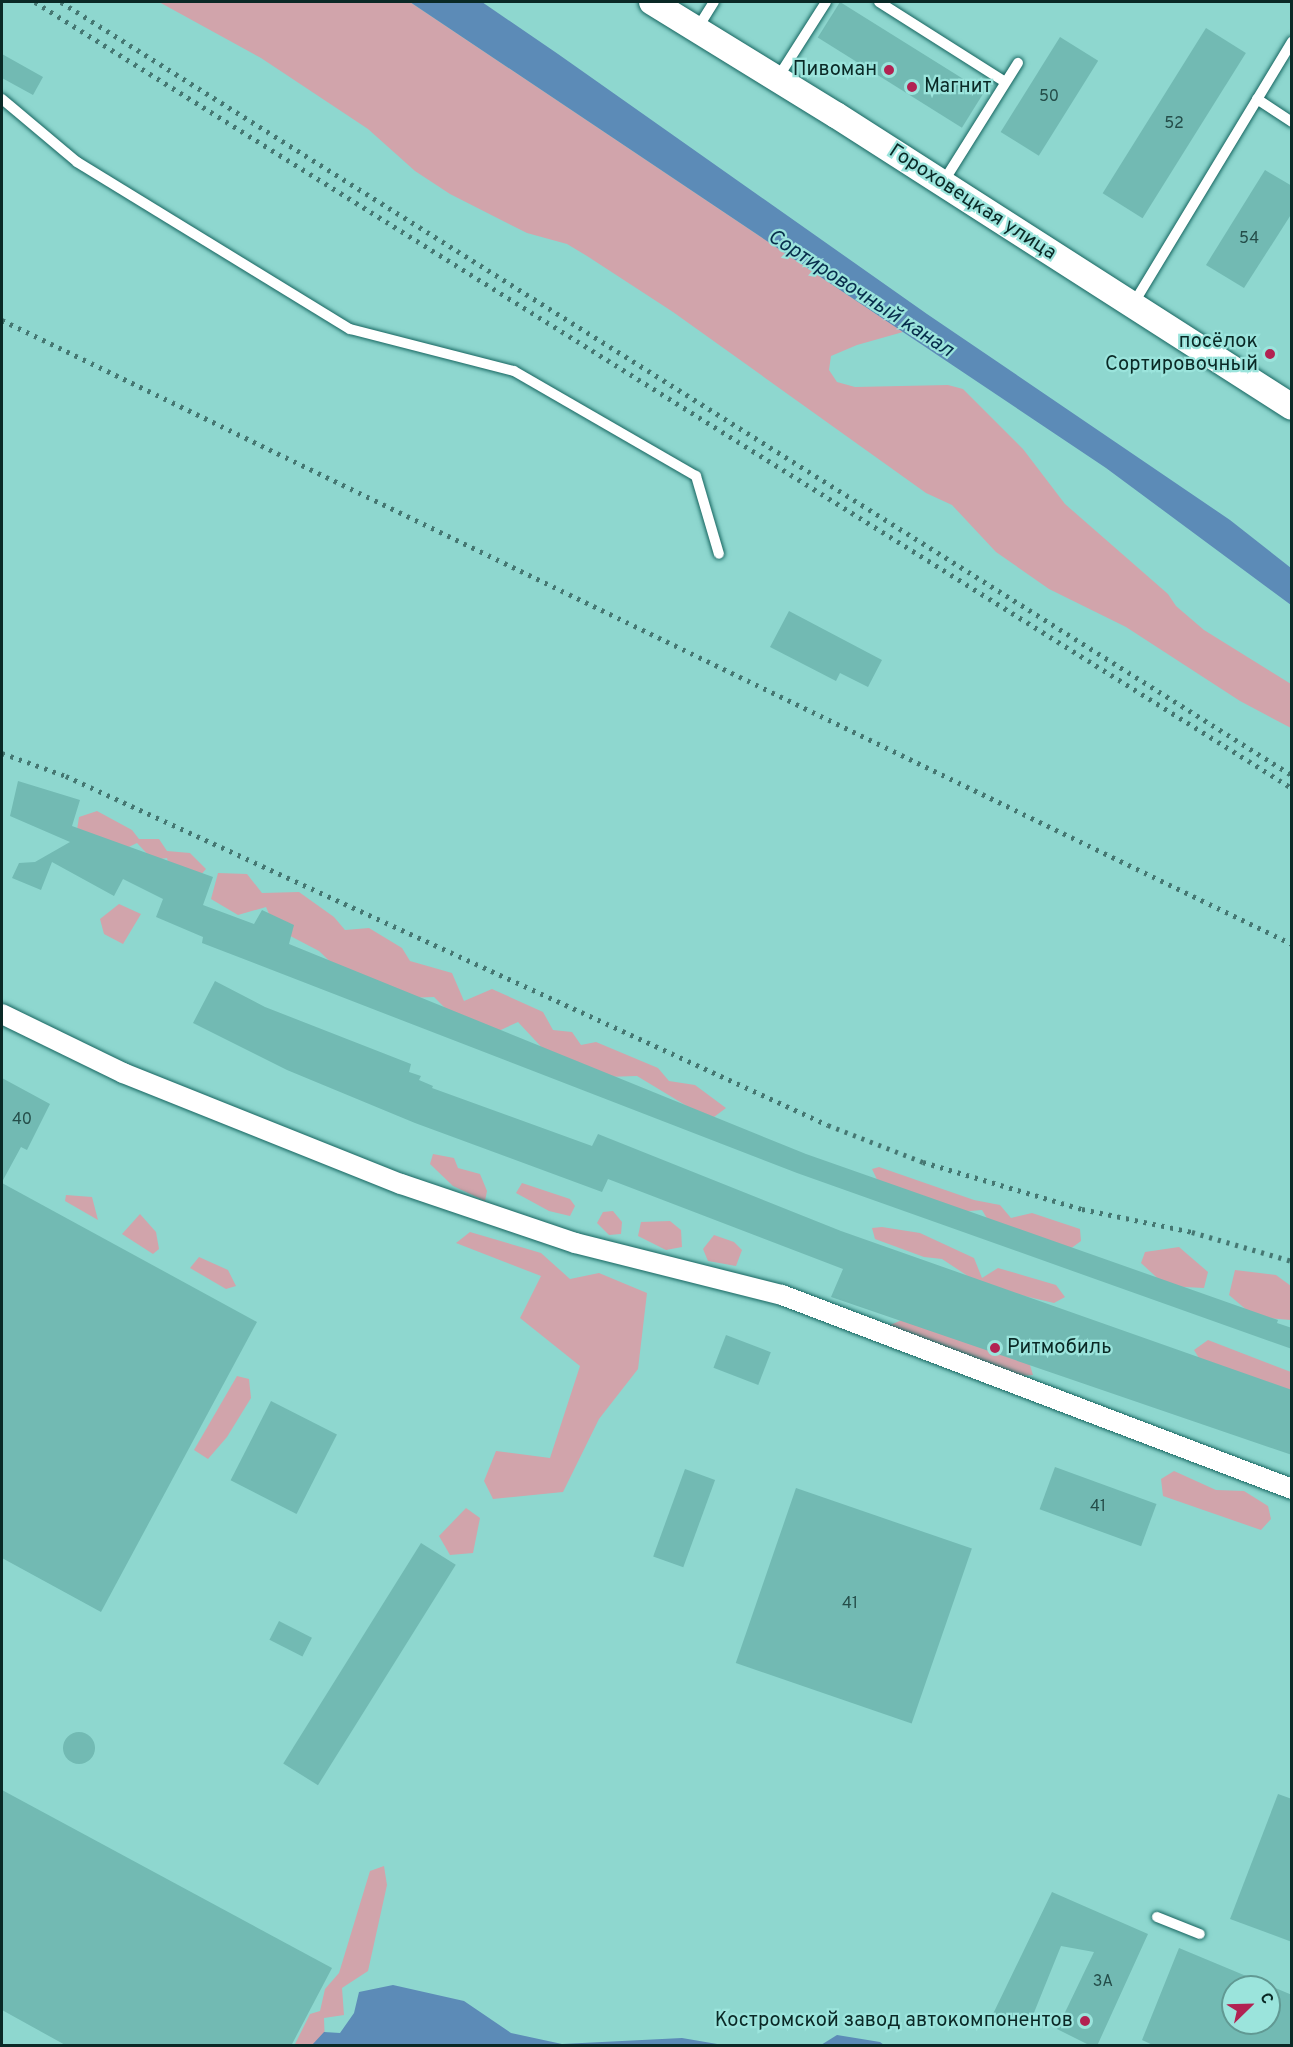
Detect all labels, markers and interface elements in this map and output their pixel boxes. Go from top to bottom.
place label: Пивоман [793,58,877,82]
marker: Пивоман [882,63,896,77]
place label: Магнит [924,75,992,99]
marker: Магнит [905,80,919,94]
house number: 50 [1039,87,1059,107]
house number: 52 [1164,114,1184,134]
street label: Гороховецкая улица [884,140,1060,266]
water label: Сортировочный канал [762,224,958,364]
house number: 54 [1239,229,1259,249]
place label: посёлок Сортировочный [1105,330,1258,377]
marker: посёлок Сортировочный [1263,347,1277,361]
house number: 40 [12,1110,32,1130]
place label: Ритмобиль [1007,1336,1112,1360]
marker: Ритмобиль [988,1341,1002,1355]
house number: 41 [1090,1497,1106,1517]
house number: 41 [842,1594,858,1614]
house number: 3А [1093,1972,1113,1992]
north arrow [1221,1975,1281,2035]
text: С [1255,1990,1277,2007]
place label: Костромской завод автокомпонентов [715,2009,1073,2033]
marker: Костромской завод автокомпонентов [1078,2014,1092,2028]

